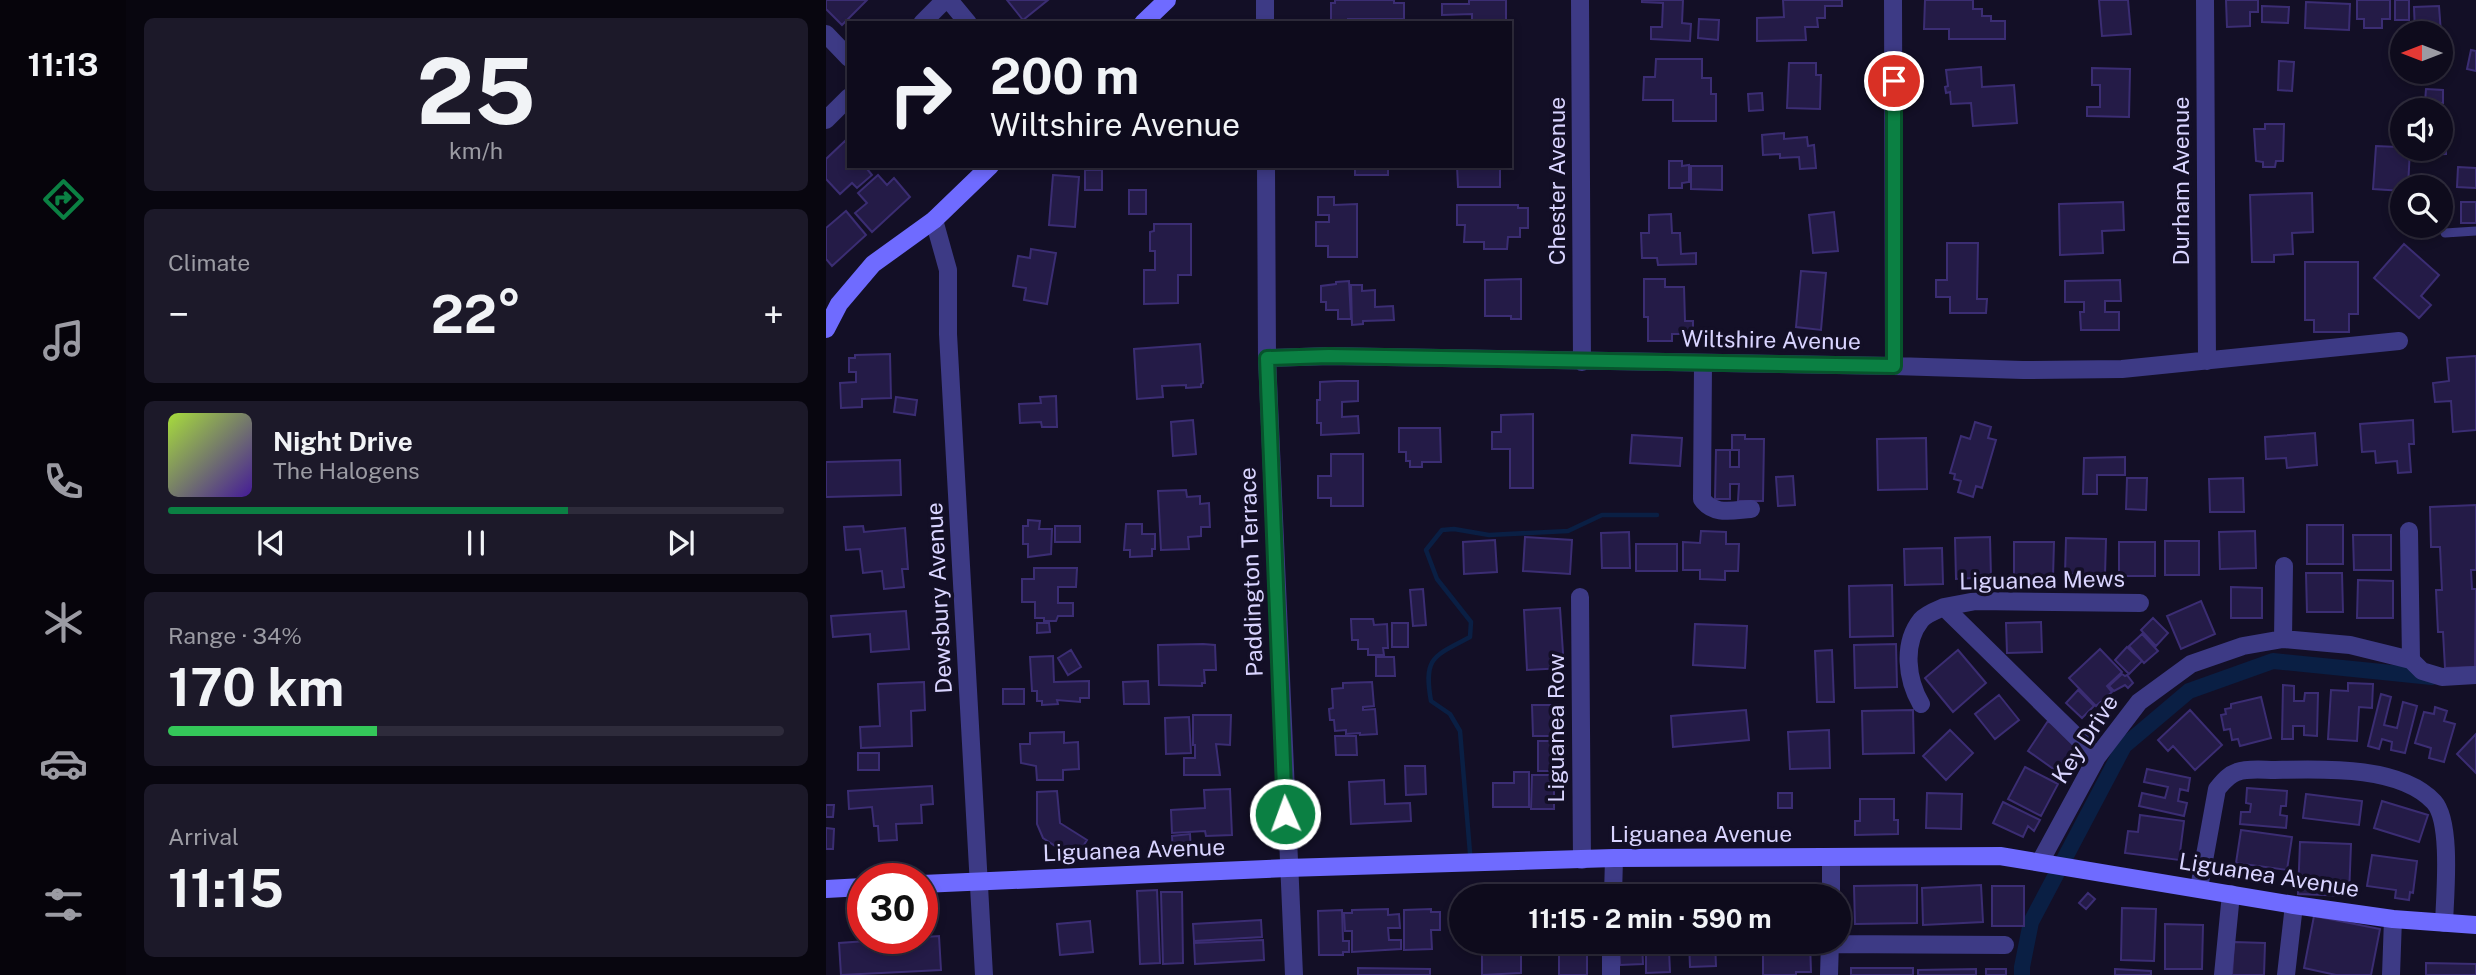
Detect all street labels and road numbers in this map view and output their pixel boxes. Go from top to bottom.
street label: Chester Avenue [1543,97,1570,265]
street label: Durham Avenue [2167,97,2194,265]
street label: Wiltshire Avenue [1681,324,1861,355]
street label: Paddington Terrace [1233,467,1268,677]
street label: Dewsbury Avenue [920,502,957,694]
street label: Liguanea Mews [1959,565,2125,594]
street label: Liguanea Row [1542,653,1569,803]
street label: Key Drive [2046,689,2123,788]
street label: Liguanea Avenue [1610,820,1792,847]
street label: Liguanea Avenue [1042,833,1226,866]
street label: Liguanea Avenue [2177,847,2361,902]

